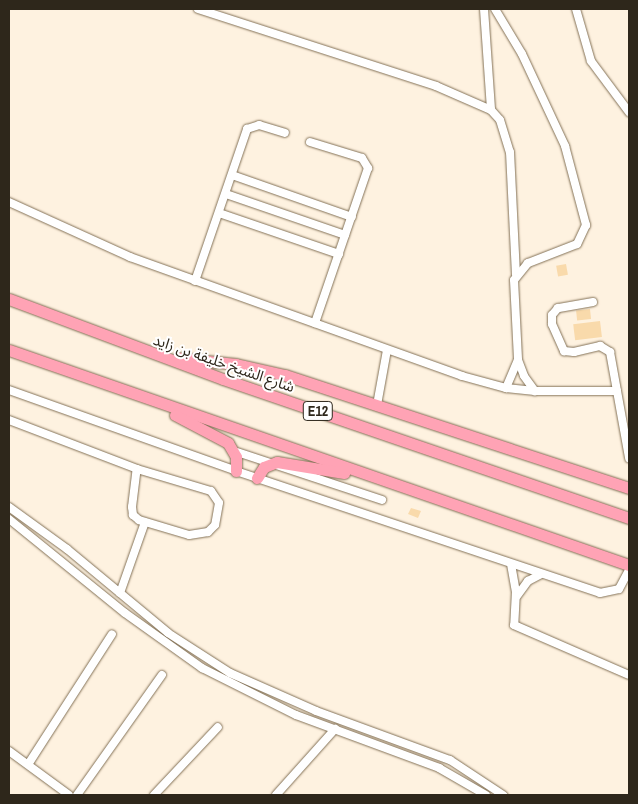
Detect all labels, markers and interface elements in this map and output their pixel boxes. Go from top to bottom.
street label: شارع الشيخ خليفة بن زايد [151,330,297,396]
road number: E12 [302,400,334,422]

